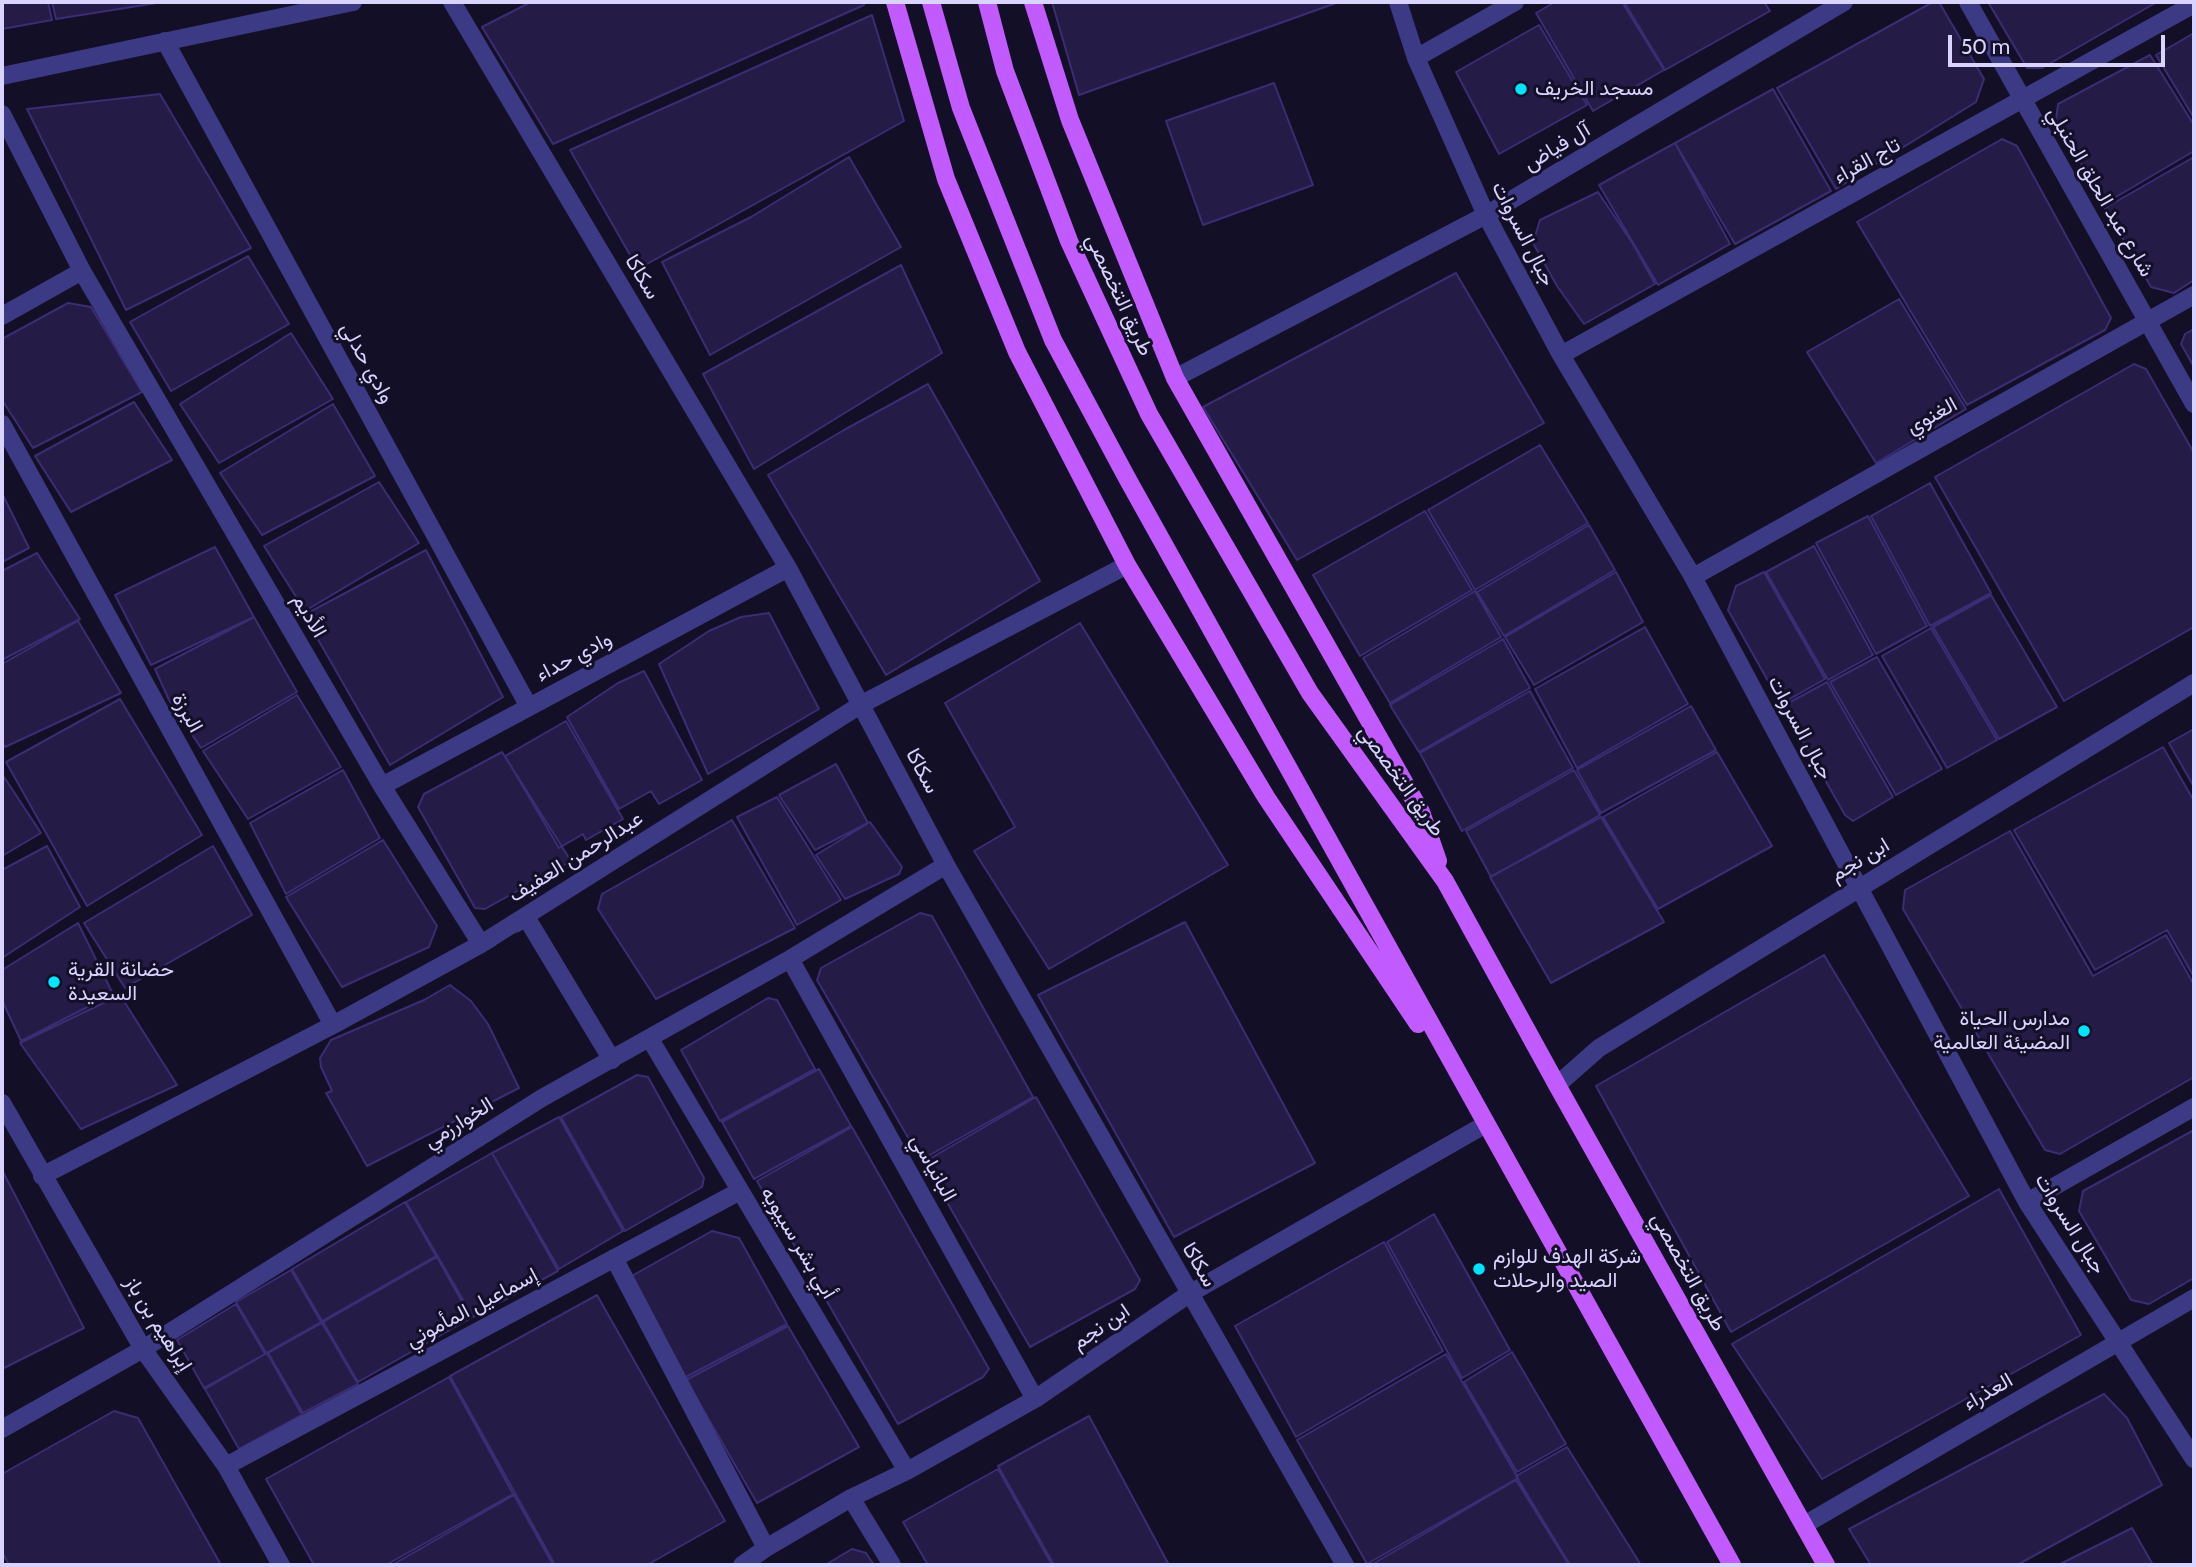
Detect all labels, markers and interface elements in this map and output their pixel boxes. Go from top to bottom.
scale bar [1951,21,2168,65]
text: 50 m [1961,34,2010,59]
place label: مسجد الخريف [1535,76,1654,102]
marker: مسجد الخريف [1513,81,1529,97]
street label: شارع عبد الحلق الحنبلي [2041,103,2159,281]
street label: آل فياض [1519,117,1595,177]
street label: تاج القراء [1829,132,1905,190]
street label: جبال السروات [1486,177,1560,291]
street label: طريق التخصصي [1080,230,1158,360]
street label: سكاكا [619,250,665,304]
street label: وادي حدلي [334,318,400,408]
street label: الغنوي [1902,392,1962,440]
street label: الأديم [286,589,332,643]
street label: وادي حداء [532,627,616,687]
street label: جبال السروات [1762,672,1838,784]
street label: البرزة [166,689,208,737]
street label: طريق التخصصي [1352,720,1450,842]
street label: سكاكا [900,744,944,798]
street label: عبدالرحمن العفيف [504,806,648,908]
street label: ابن نجم [1826,833,1894,887]
place label: حضانة القرية السعيدة [68,957,174,1007]
marker: حضانة القرية السعيدة [46,974,62,990]
place label: مدارس الحياة المضيئة العالمية [1933,1006,2070,1056]
marker: مدارس الحياة المضيئة العالمية [2076,1023,2092,1039]
street label: الخوارزمي [420,1092,498,1154]
street label: البانياسي [904,1130,962,1206]
street label: جبال السروات [2029,1169,2111,1279]
street label: أبي بشر سيبويه [755,1182,841,1304]
street label: طريق التخصصي [1645,1208,1731,1336]
street label: سكاكا [1176,1238,1222,1292]
place label: شركة الهدف للوازم الصيد والرحلات [1493,1244,1641,1294]
marker: شركة الهدف للوازم الصيد والرحلات [1471,1261,1487,1277]
street label: إسماعيل المأموني [402,1263,542,1353]
street label: إبراهيم بن باز [119,1272,197,1376]
street label: ابن نجم [1067,1299,1135,1355]
street label: العذراء [1959,1368,2017,1416]

